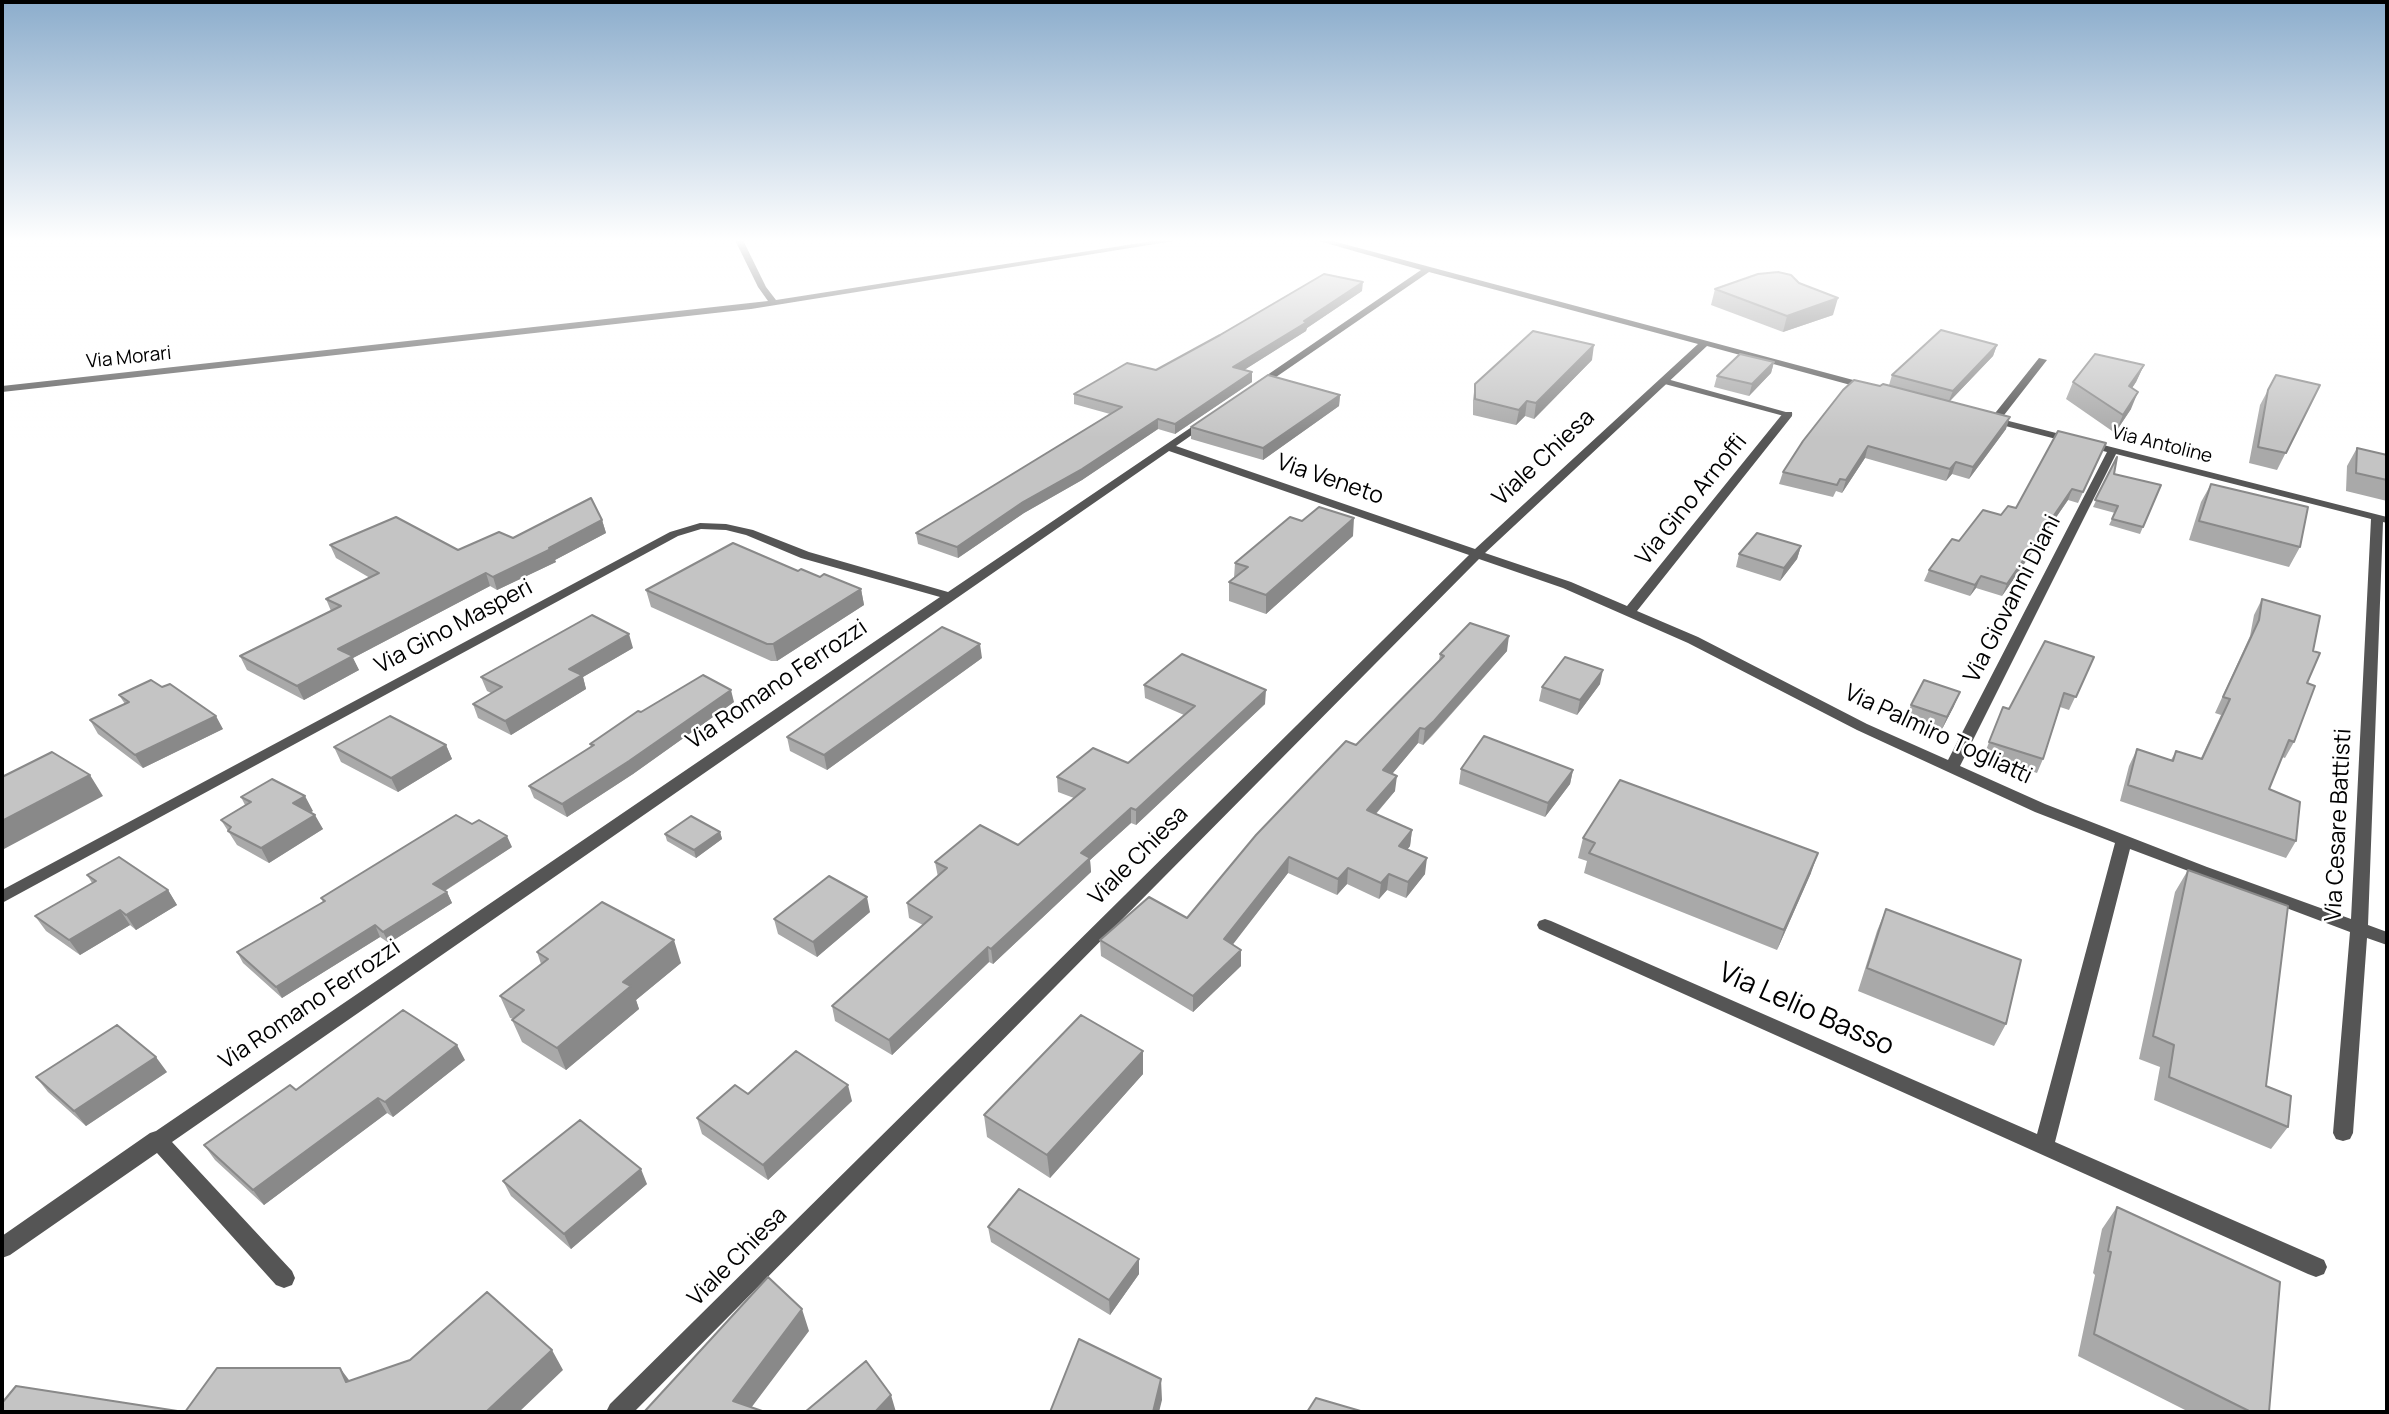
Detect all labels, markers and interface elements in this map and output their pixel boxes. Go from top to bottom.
street label: Via Morari [85,342,173,374]
street label: Viale Chiesa [1488,404,1600,512]
street label: Via Antoline [2109,421,2215,469]
street label: Via Gino Arnoffi [1631,429,1753,571]
street label: Via Veneto [1273,449,1387,511]
street label: Via Giovanni Diani [1959,511,2067,687]
street label: Via Gino Masperi [371,574,537,680]
street label: Via Romano Ferrozzi [681,614,873,756]
street label: Via Palmiro Togliatti [1840,679,2036,791]
street label: Via Cesare Battisti [2320,728,2358,922]
street label: Viale Chiesa [1084,801,1194,911]
street label: Via Romano Ferrozzi [214,934,406,1076]
street label: Via Lelio Basso [1713,956,1899,1064]
street label: Viale Chiesa [683,1202,793,1312]

